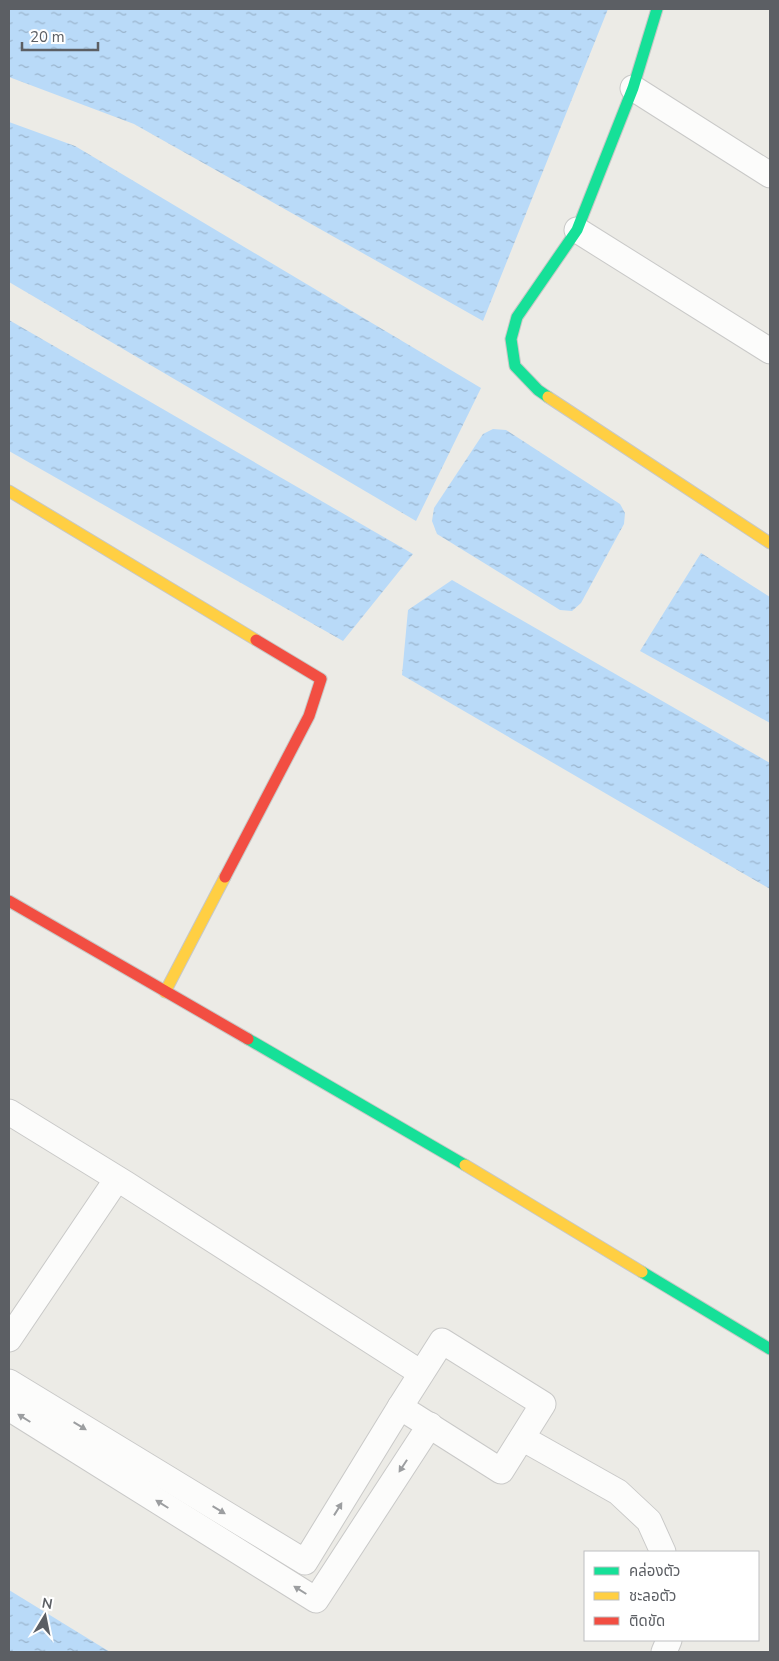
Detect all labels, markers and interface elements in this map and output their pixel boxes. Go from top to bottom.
scale bar [22,20,99,52]
text: 20 m [30,27,65,47]
one-way arrow [17,1413,31,1423]
one-way arrow [74,1421,87,1430]
one-way arrow [398,1459,408,1472]
one-way arrow [155,1499,168,1509]
one-way arrow [333,1502,342,1515]
one-way arrow [213,1505,226,1514]
legend [584,1551,759,1641]
text: คล่องตัว [629,1561,680,1581]
one-way arrow [293,1585,306,1595]
text: ชะลอตัว [629,1586,676,1606]
north arrow [20,1591,70,1641]
text: N [40,1593,54,1614]
text: ติดขัด [629,1611,665,1631]

